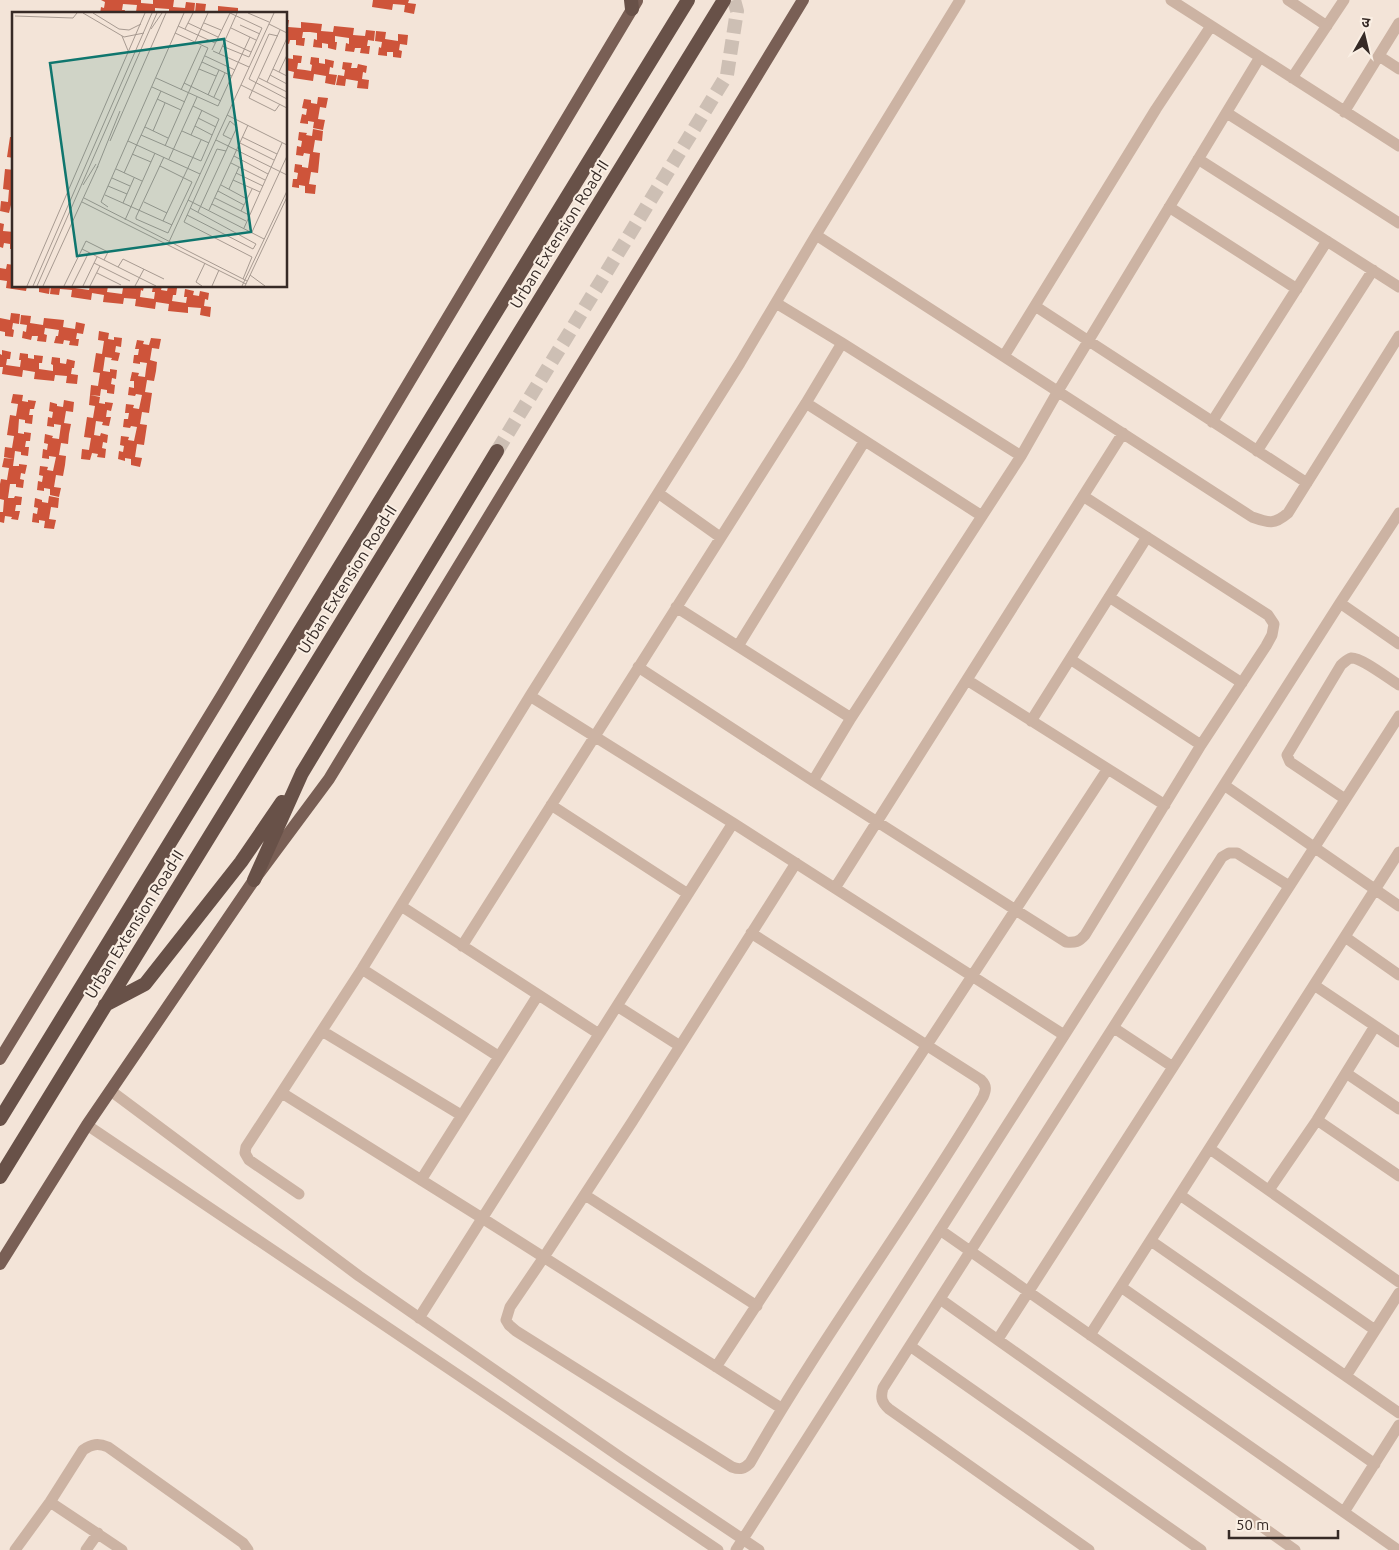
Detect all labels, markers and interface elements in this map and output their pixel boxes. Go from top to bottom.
north arrow [1339,10,1389,60]
inset map [12,12,288,288]
text: उ [1361,14,1372,31]
street label: Urban Extension Road-II [506,157,612,311]
street label: Urban Extension Road-II [294,502,400,656]
street label: Urban Extension Road-II [81,847,187,1001]
scale bar [1229,1508,1338,1540]
text: 50 m [1236,1516,1269,1533]

